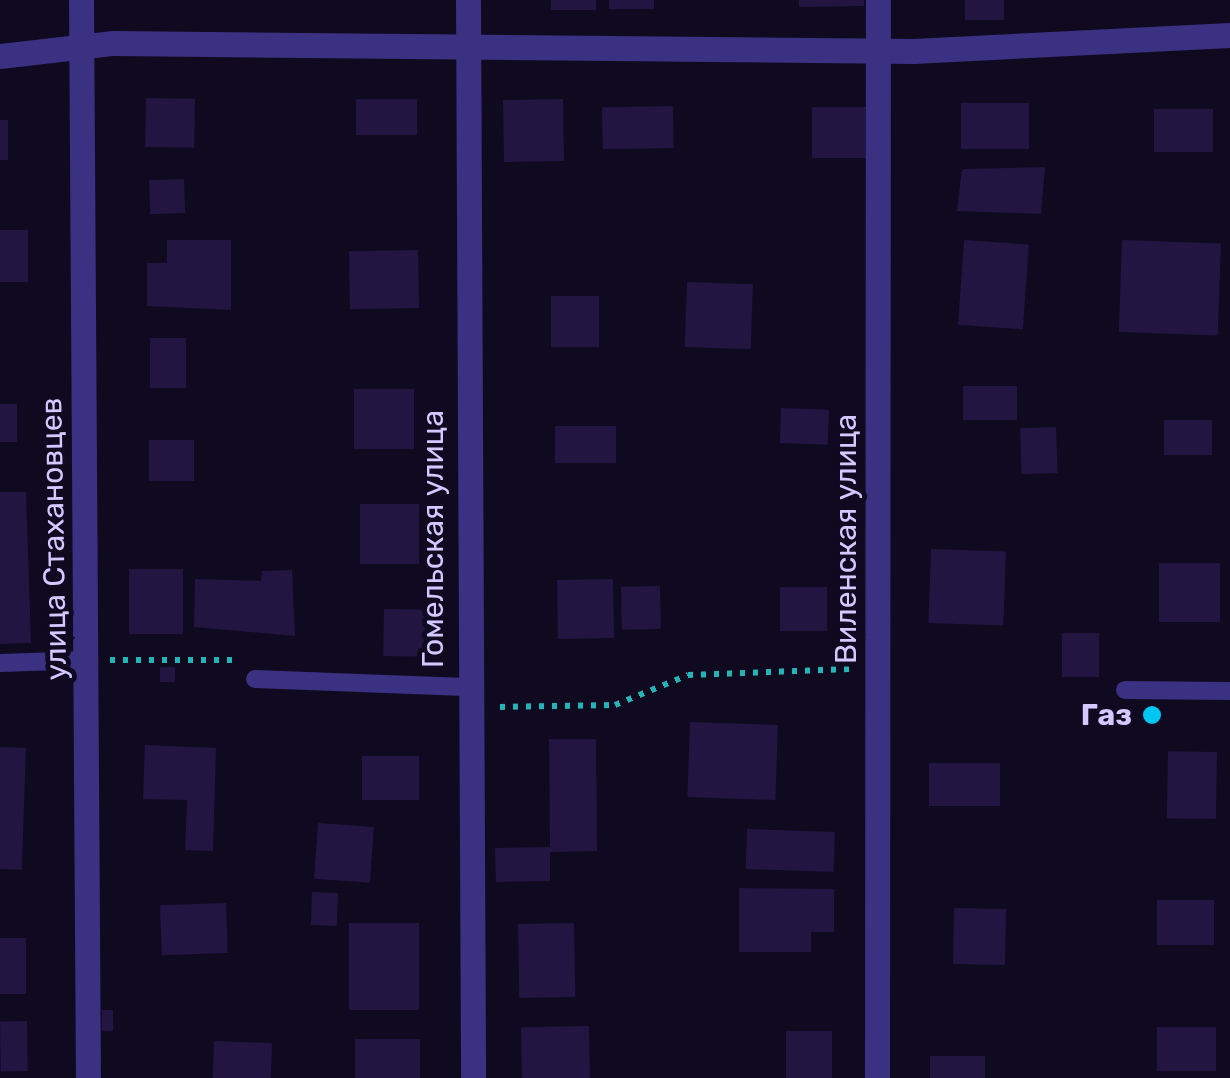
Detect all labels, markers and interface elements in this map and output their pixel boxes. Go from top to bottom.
street label: улица Стахановцев [34,397,74,681]
street label: Гомельская улица [415,410,451,668]
street label: Виленская улица [828,414,864,664]
place label: Газ [1081,697,1132,733]
marker: Газ [1141,704,1163,726]

